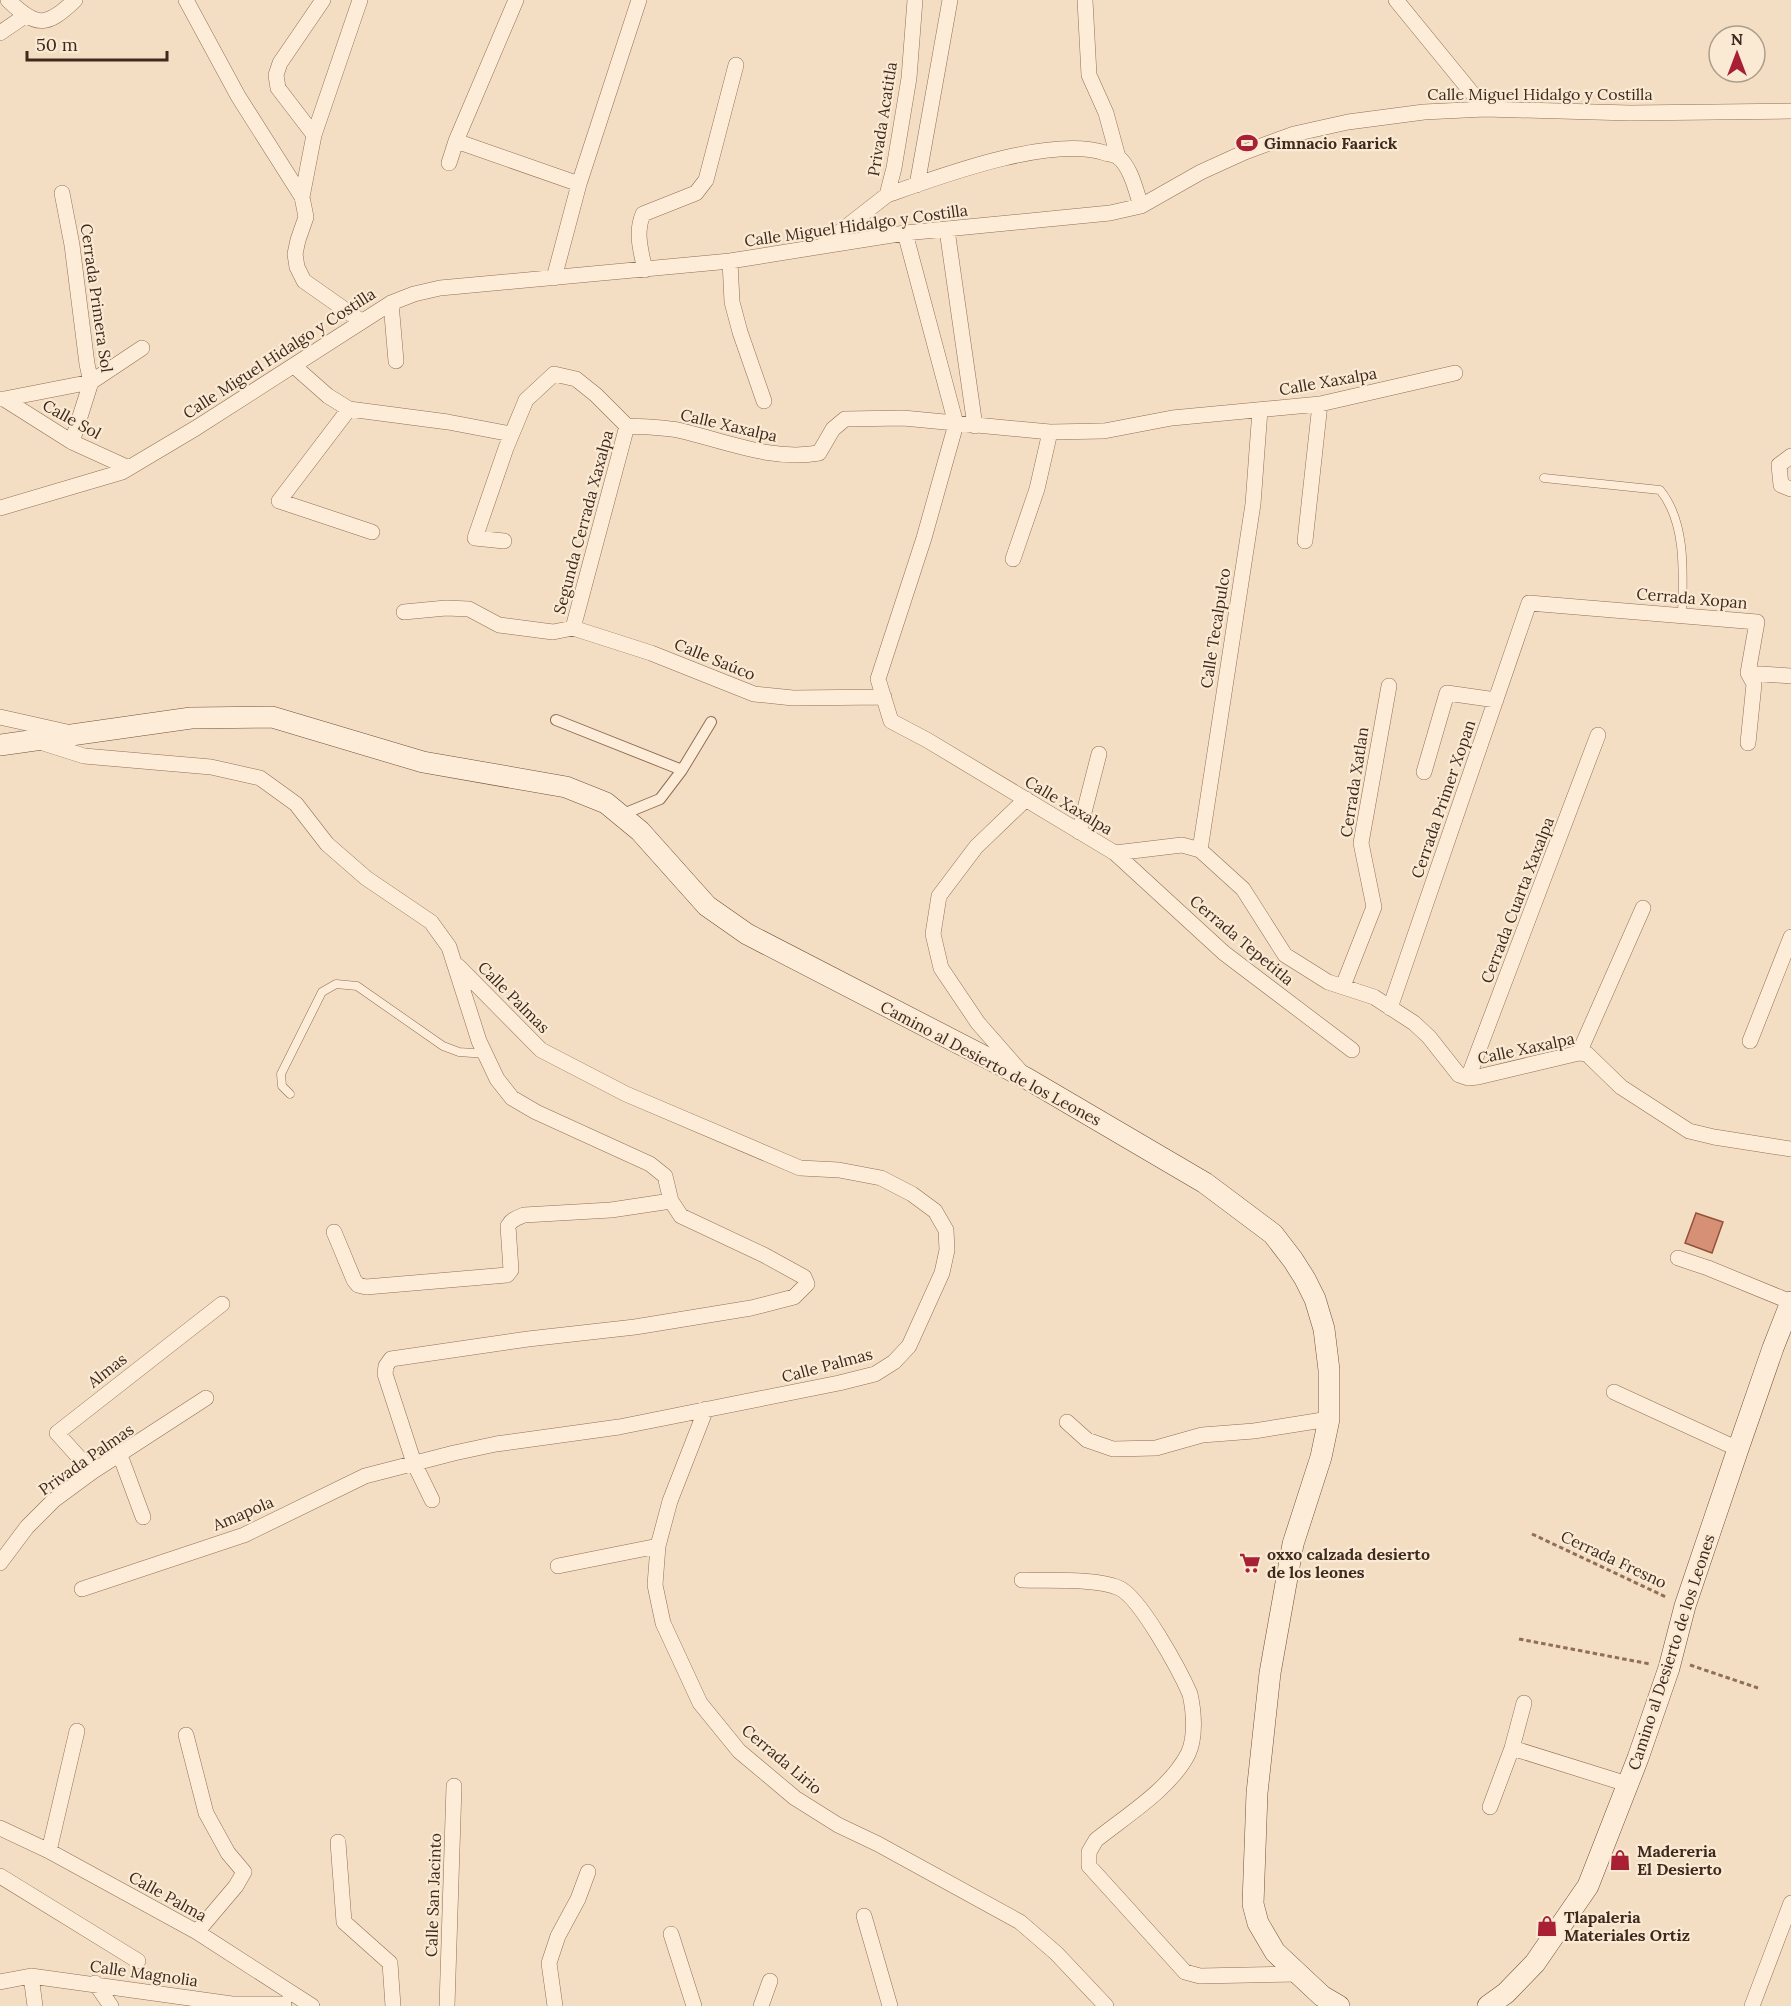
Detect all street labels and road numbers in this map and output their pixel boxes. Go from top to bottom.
street label: Privada Acatitla [863,60,901,178]
street label: Calle Miguel Hidalgo y Costilla [1427,84,1653,104]
street label: Calle Miguel Hidalgo y Costilla [743,199,969,251]
street label: Cerrada Primera Sol [77,222,117,374]
street label: Calle Miguel Hidalgo y Costilla [179,283,379,423]
street label: Calle Xaxalpa [1278,363,1378,399]
street label: Calle Sol [39,395,105,443]
street label: Calle Xaxalpa [679,404,779,446]
street label: Segunda Cerrada Xaxalpa [549,428,617,616]
street label: Calle Tecalpulco [1196,566,1234,690]
street label: Cerrada Xopan [1636,583,1749,613]
street label: Calle Saúco [672,634,758,684]
street label: Cerrada Primer Xopan [1406,717,1480,881]
street label: Cerrada Xatlan [1335,725,1373,839]
street label: Calle Xaxalpa [1021,771,1117,839]
street label: Cerrada Cuarta Xaxalpa [1476,814,1558,986]
street label: Cerrada Tepetitla [1186,891,1298,989]
street label: Calle Palmas [474,957,554,1037]
street label: Camino al Desierto de los Leones [877,996,1105,1130]
street label: Calle Xaxalpa [1476,1028,1576,1068]
street label: Calle Palmas [779,1343,875,1387]
street label: Almas [83,1348,131,1392]
street label: Privada Palmas [35,1419,137,1499]
street label: Amapola [209,1491,276,1535]
street label: Cerrada Fresno [1558,1526,1670,1592]
street label: Camino al Desierto de los Leones [1623,1531,1719,1773]
street label: Cerrada Lirio [738,1720,826,1798]
street label: Calle San Jacinto [421,1832,445,1958]
street label: Calle Palma [126,1866,210,1926]
street label: Calle Magnolia [89,1956,199,1990]

